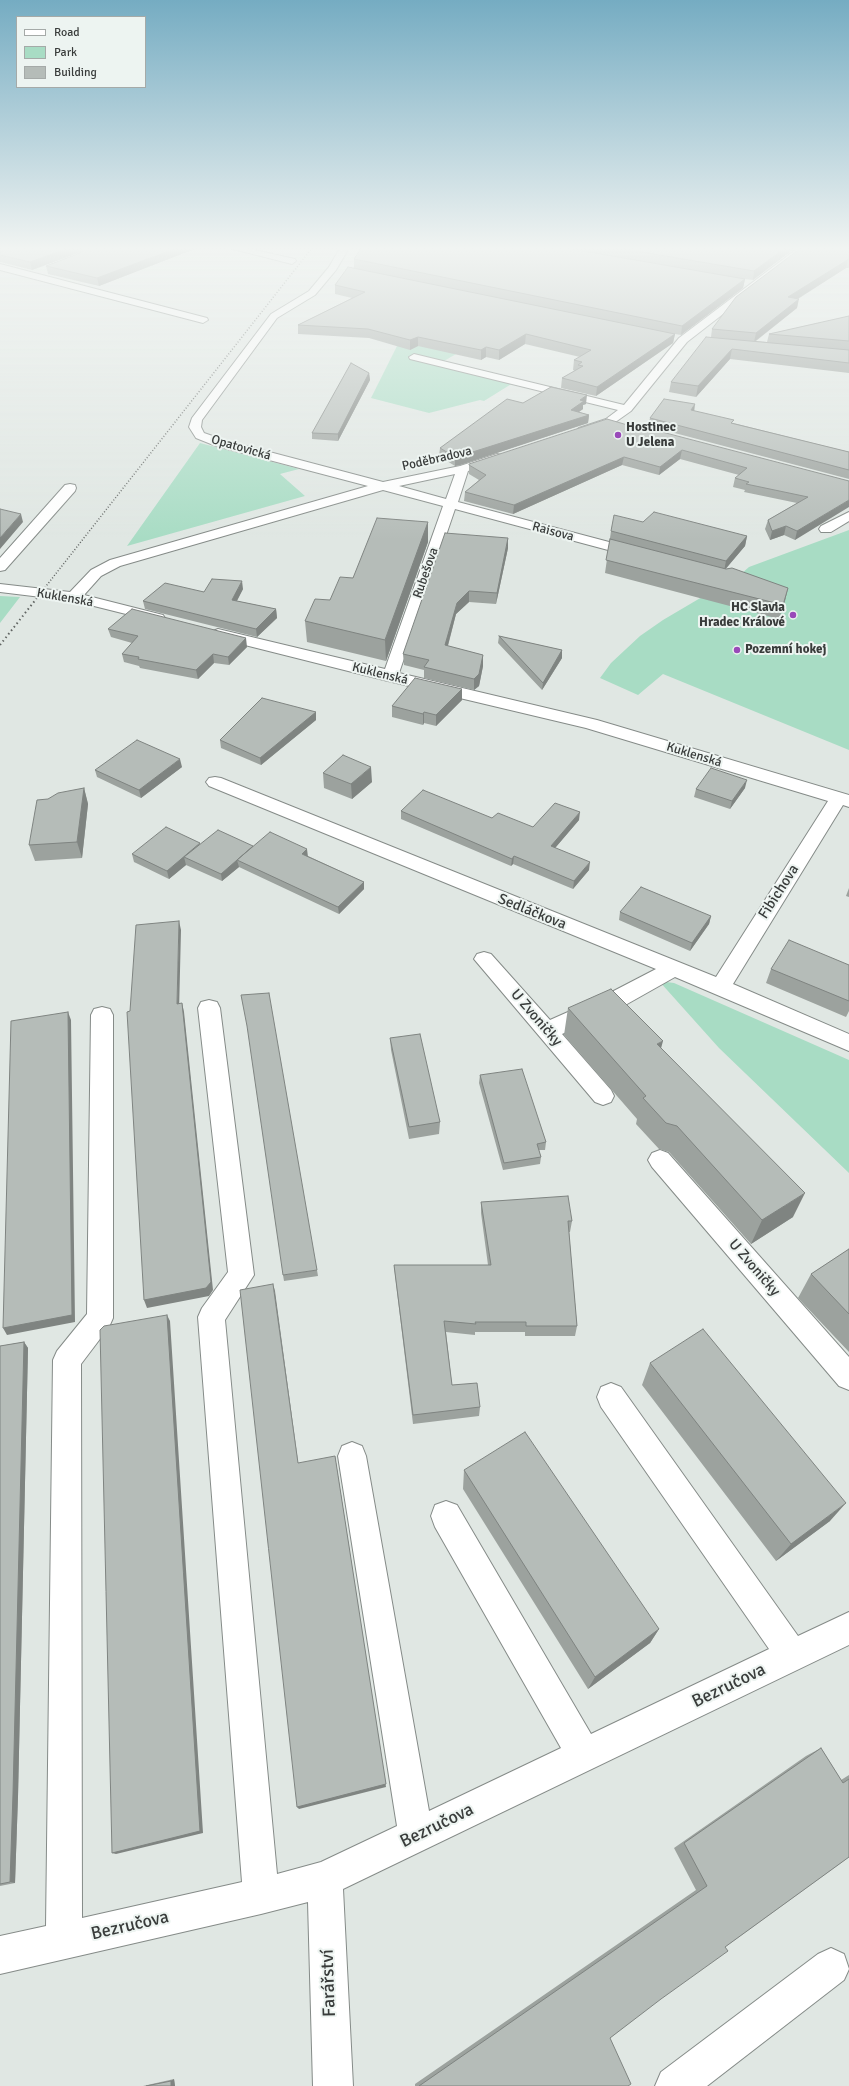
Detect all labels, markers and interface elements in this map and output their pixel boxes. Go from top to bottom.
legend [16,16,146,88]
text: Road [54,25,80,40]
text: Park [54,45,77,60]
text: Building [54,65,97,80]
place label: Hostinec U Jelena [626,420,676,451]
marker: Hostinec U Jelena [613,430,623,440]
street label: Opatovická [209,432,273,464]
street label: Poděbradova [401,443,473,475]
street label: Raisova [530,519,576,545]
street label: Rubešova [410,545,442,601]
street label: Kuklenská [36,585,94,611]
place label: HC Slavia Hradec Králové [699,600,785,631]
marker: HC Slavia Hradec Králové [788,610,798,620]
place label: Pozemní hokej [745,642,826,658]
marker: Pozemní hokej [732,645,742,655]
street label: Kuklenská [350,660,410,688]
street label: Kuklenská [664,739,724,771]
street label: Fibichova [755,861,803,923]
street label: Sedláčkova [495,890,569,934]
street label: U Zvoničky [506,986,566,1050]
street label: U Zvoničky [724,1236,784,1300]
street label: Bezručova [689,1659,769,1713]
street label: Bezručova [397,1799,477,1853]
street label: Bezručova [89,1907,171,1945]
street label: Farářství [317,1949,341,2017]

